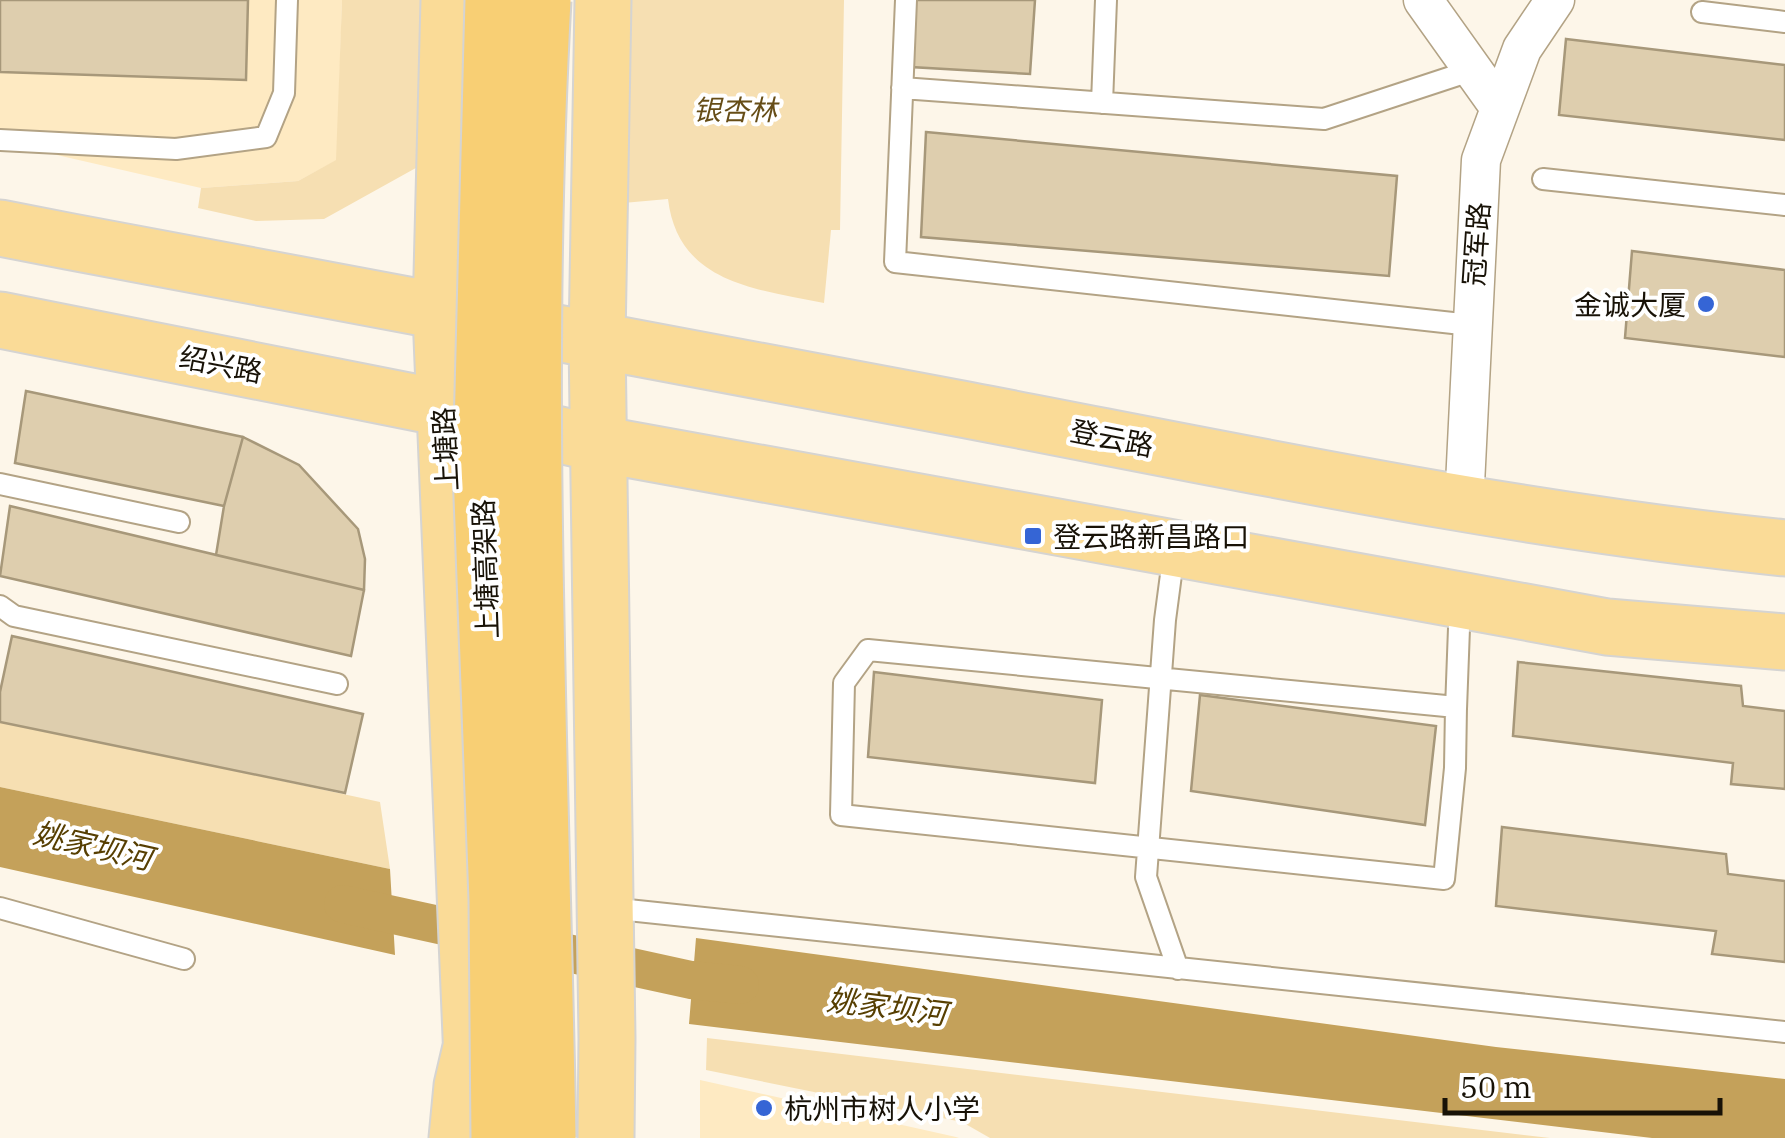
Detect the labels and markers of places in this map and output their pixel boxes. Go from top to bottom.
place label: 金诚大厦 [1574,286,1686,323]
marker: 金诚大厦 [1695,293,1717,315]
place label: 登云路新昌路口 [1053,518,1249,555]
marker: 登云路新昌路口 [1022,525,1044,547]
place label: 杭州市树人小学 [784,1090,980,1127]
marker: 杭州市树人小学 [753,1097,775,1119]

